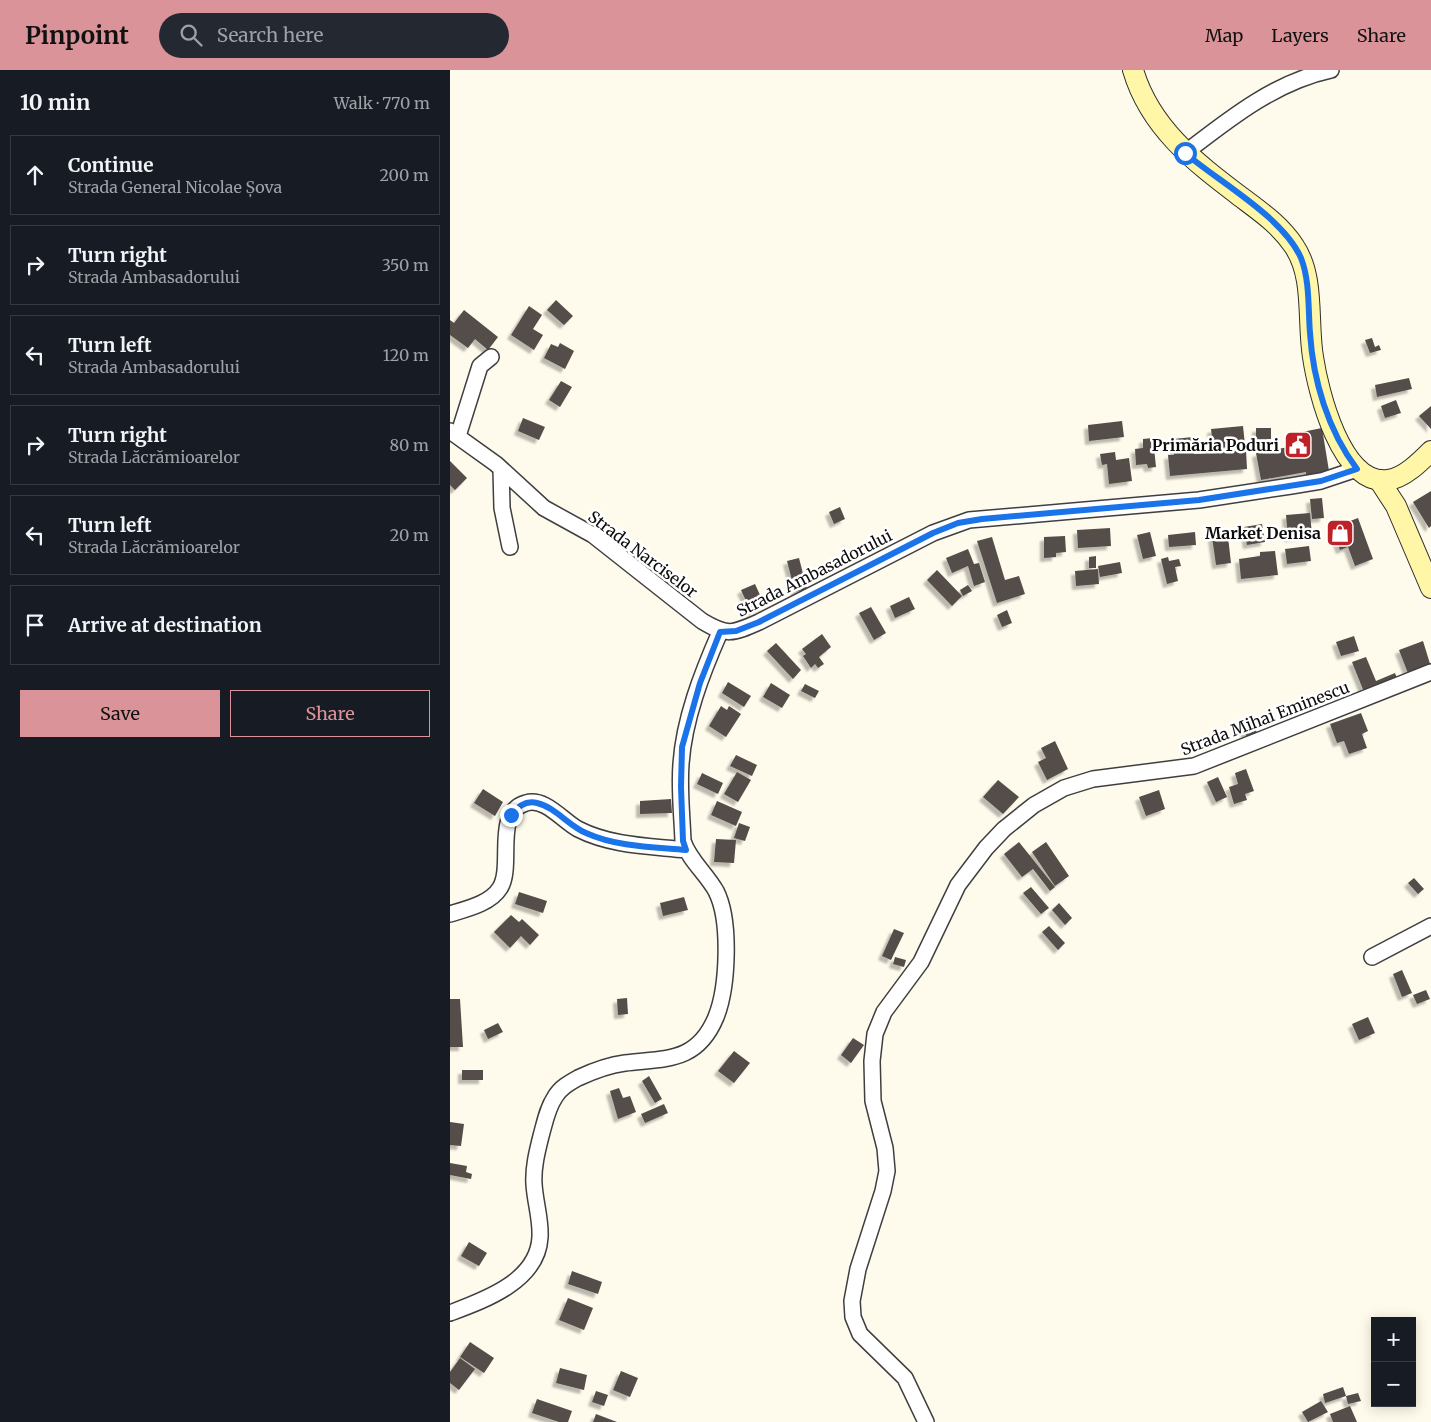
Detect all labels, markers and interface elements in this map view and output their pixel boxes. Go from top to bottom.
search box [159,13,509,58]
text: Pinpoint [25,20,129,51]
icon: search [177,21,205,49]
text: Search here [217,23,323,47]
text: Map [1205,24,1243,47]
text: Layers [1271,24,1329,47]
text: Share [1357,24,1406,47]
text: 10 min [20,89,90,116]
text: Walk · 770 m [334,93,430,113]
route start [1174,142,1197,165]
text: Continue [68,153,154,177]
icon: ahead [21,161,49,189]
text: 200 m [379,165,429,185]
text: Strada General Nicolae Șova [68,177,282,197]
text: Turn right [68,243,167,267]
icon: right [21,251,49,279]
text: 350 m [382,255,429,275]
text: Strada Ambasadorului [68,267,240,287]
text: Turn left [68,333,152,357]
icon: left [21,341,49,369]
text: 120 m [383,345,429,365]
text: Strada Ambasadorului [68,357,240,377]
text: Turn right [68,423,167,447]
public building icon: Primăria Poduri [1283,430,1313,460]
icon: right [21,431,49,459]
text: 80 m [390,435,429,455]
place label: Primăria Poduri [1152,435,1280,455]
text: Strada Lăcrămioarelor [68,447,240,467]
street label: Strada Narciselor [584,506,702,602]
text: Turn left [68,513,152,537]
shop icon: Market Denisa [1325,518,1355,548]
icon: left [21,521,49,549]
place label: Market Denisa [1205,523,1321,543]
text: 20 m [390,525,429,545]
street label: Strada Ambasadorului [733,525,895,621]
text: Strada Lăcrămioarelor [68,537,240,557]
icon: arrive [21,611,49,639]
text: Arrive at destination [68,613,262,637]
street label: Strada Mihai Eminescu [1178,677,1352,759]
button: Save [20,690,220,737]
button: Share [230,690,430,737]
route end [500,804,523,827]
map controls [1371,1317,1416,1407]
button: + [1371,1317,1416,1362]
button: − [1371,1362,1416,1407]

